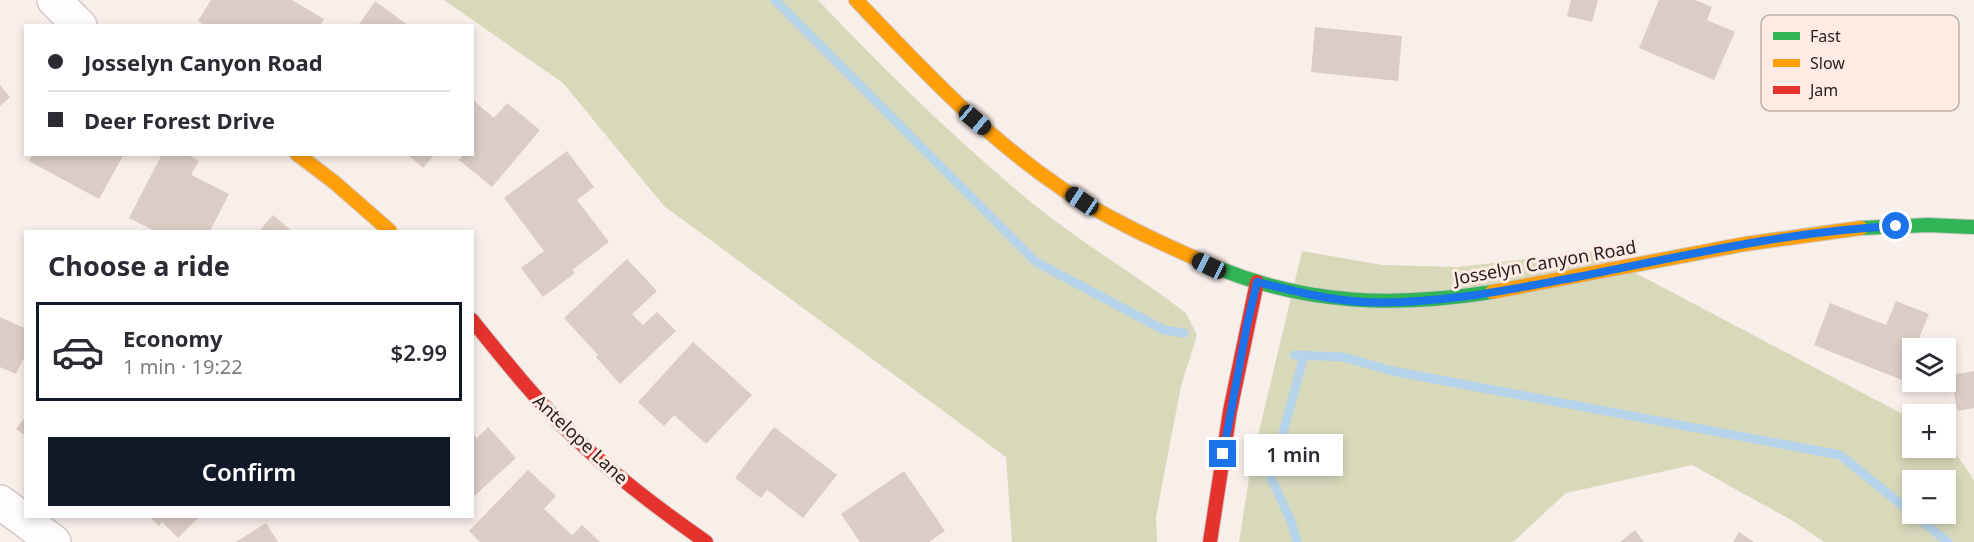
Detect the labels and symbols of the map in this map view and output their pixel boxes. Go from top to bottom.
legend [1761,15,1959,111]
text: Fast [1810,25,1841,47]
text: Slow [1810,52,1845,74]
text: Jam [1808,79,1838,101]
car [955,102,995,138]
car [1062,183,1102,219]
route start [1882,212,1909,239]
street label: Josselyn Canyon Road [1450,234,1638,290]
car [1189,250,1229,282]
street label: Antelope Lane [528,389,634,489]
callout: 1 min [1244,433,1343,475]
route end [1209,440,1236,467]

